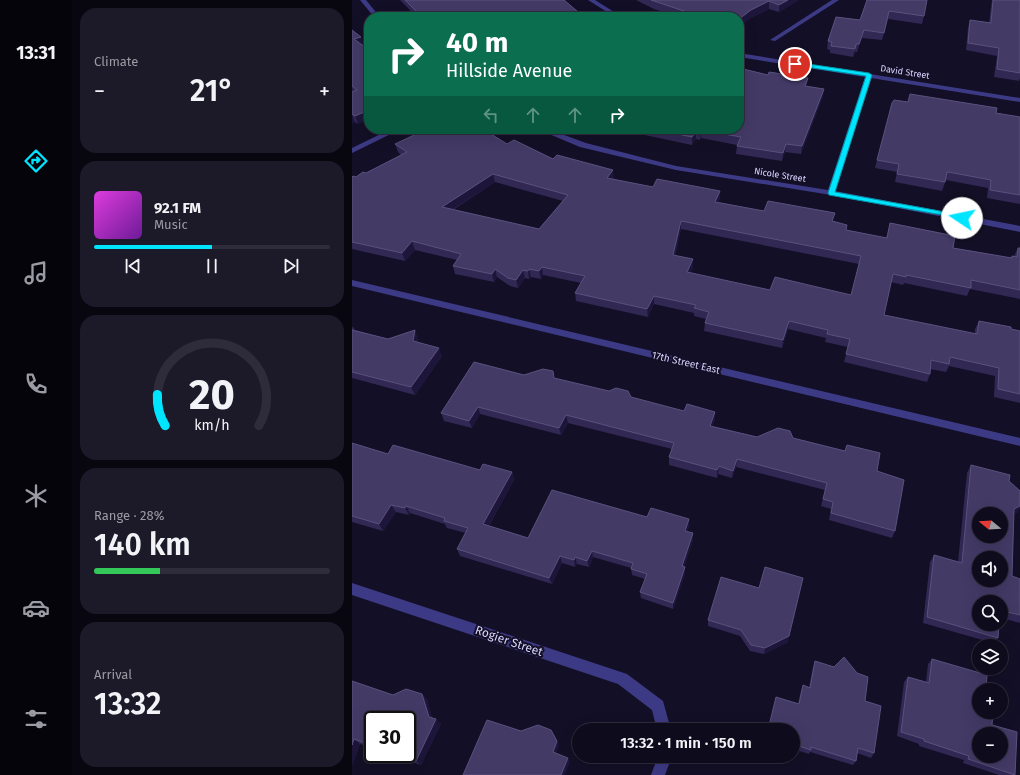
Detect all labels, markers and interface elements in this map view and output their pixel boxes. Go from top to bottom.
text: 40 m [446,26,509,59]
icon: right [380,28,432,80]
text: 13:31 [16,42,56,64]
pin [778,47,812,81]
icon: arrive [784,53,806,75]
text: Climate [94,54,138,69]
text: Hillside Avenue [446,60,572,82]
street label: David Street [880,63,931,81]
text: 21° [190,73,234,109]
text: − [94,78,105,105]
text: + [319,78,330,105]
icon: left [480,104,502,126]
icon: ahead [522,104,544,126]
icon: ahead [564,104,586,126]
icon: right [606,104,628,126]
icon: directions [22,147,50,175]
street label: Nicole Street [753,166,807,184]
position arrow [941,197,983,239]
text: 92.1 FM [154,199,201,217]
text: Music [154,217,188,232]
icon: previous [122,255,144,277]
icon: pause [201,255,223,277]
icon: next [280,255,302,277]
icon: music [22,259,50,287]
street label: 17th Street East [651,349,721,377]
text: 20 [189,369,235,419]
icon: phone [22,370,50,398]
text: km/h [194,416,230,433]
icon: climate [22,482,50,510]
north arrow [972,507,1008,543]
map controls [972,507,1008,763]
text: Range · 28% [94,508,164,523]
text: 140 km [94,527,191,563]
button: sound [972,551,1008,587]
icon: car [22,594,50,622]
button: search [972,595,1008,631]
street label: Rogier Street [473,623,545,659]
button: layers [972,639,1008,675]
text: Arrival [94,667,132,682]
button: + [972,683,1008,719]
text: 13:32 [94,686,161,722]
icon: filters [22,705,50,733]
speed limit sign: 30 [364,711,416,763]
button: − [972,727,1008,763]
text: 13:32 · 1 min · 150 m [620,734,752,752]

